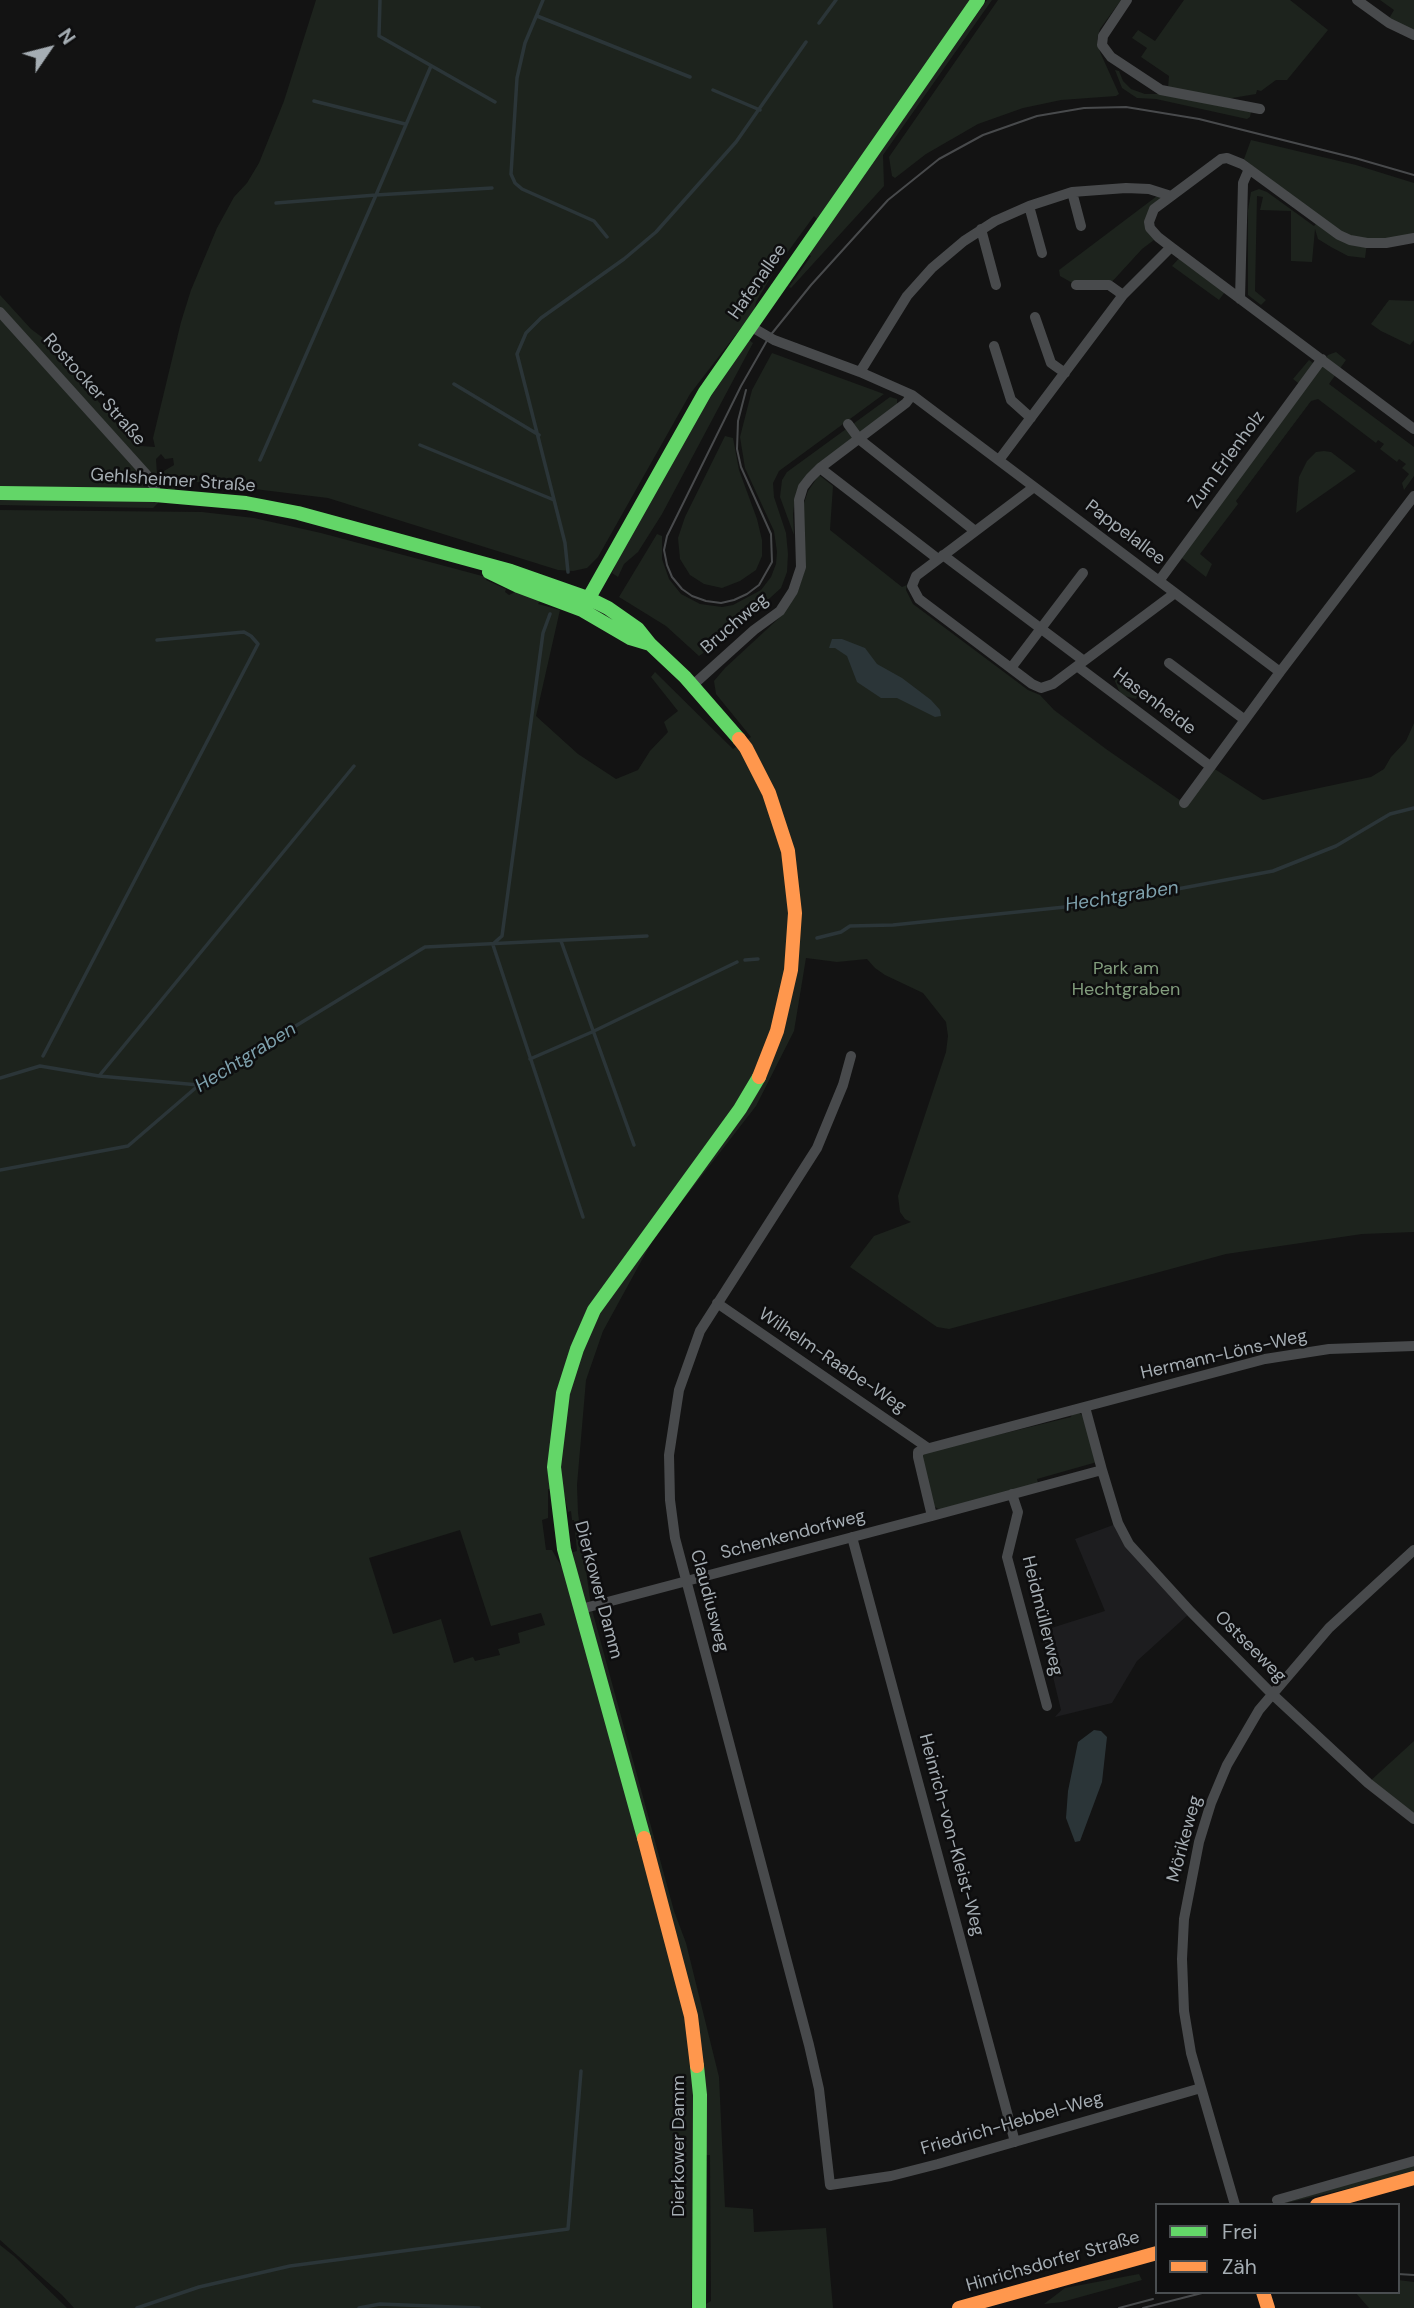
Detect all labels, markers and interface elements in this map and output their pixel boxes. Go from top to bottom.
north arrow [14,14,84,84]
text: N [52,24,81,50]
street label: Hafenallee [724,240,792,324]
street label: Rostocker Straße [38,330,150,450]
street label: Zum Erlenholz [1184,407,1270,513]
street label: Gehlsheimer Straße [90,464,256,498]
street label: Pappelallee [1081,496,1169,570]
street label: Bruchweg [697,589,773,659]
street label: Hasenheide [1108,664,1200,740]
water label: Hechtgraben [1064,877,1180,917]
park label: Park am Hechtgraben [1072,958,1180,1000]
water label: Hechtgraben [191,1018,301,1098]
street label: Wilhelm-Raabe-Weg [754,1304,910,1418]
street label: Hermann-Löns-Weg [1139,1325,1309,1385]
street label: Schenkendorfweg [718,1505,868,1565]
street label: Dierkower Damm [569,1519,627,1661]
street label: Claudiusweg [685,1547,733,1655]
street label: Heidmüllerweg [1017,1554,1067,1678]
street label: Ostseeweg [1210,1607,1290,1687]
street label: Heinrich-von-Kleist-Weg [914,1731,988,1939]
street label: Mörikeweg [1163,1793,1207,1885]
street label: Dierkower Damm [668,2075,690,2217]
street label: Friedrich-Hebbel-Weg [918,2088,1106,2160]
legend [1155,2203,1400,2294]
text: Frei [1222,2218,1258,2246]
street label: Hinrichsdorfer Straße [964,2227,1142,2297]
text: Zäh [1222,2253,1257,2281]

